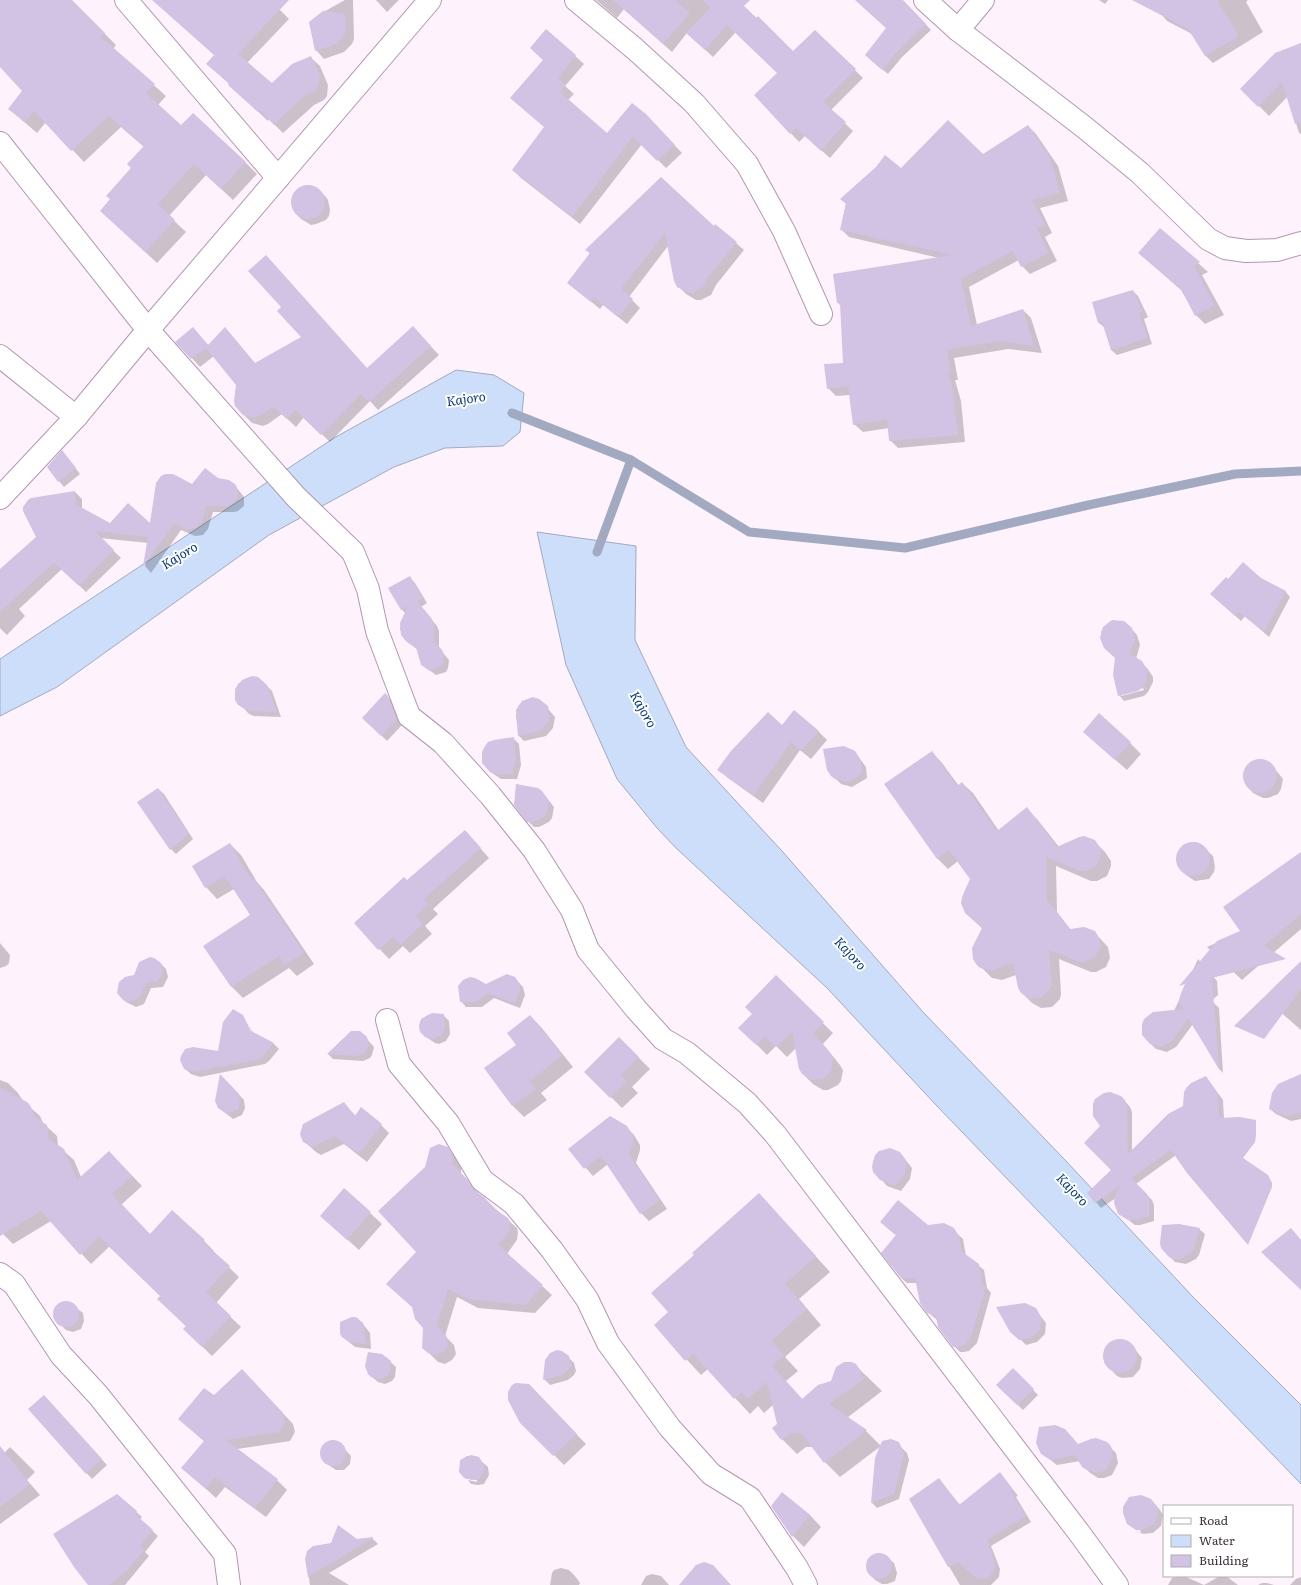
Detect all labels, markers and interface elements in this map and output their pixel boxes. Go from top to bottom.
water label: Kajoro [445,386,487,410]
water label: Kajoro [157,537,201,573]
water label: Kajoro [626,687,662,731]
water label: Kajoro [831,932,871,974]
water label: Kajoro [1053,1168,1093,1210]
legend [1163,1505,1293,1577]
text: Road [1199,1511,1229,1529]
text: Water [1199,1531,1235,1549]
text: Building [1199,1551,1249,1569]

